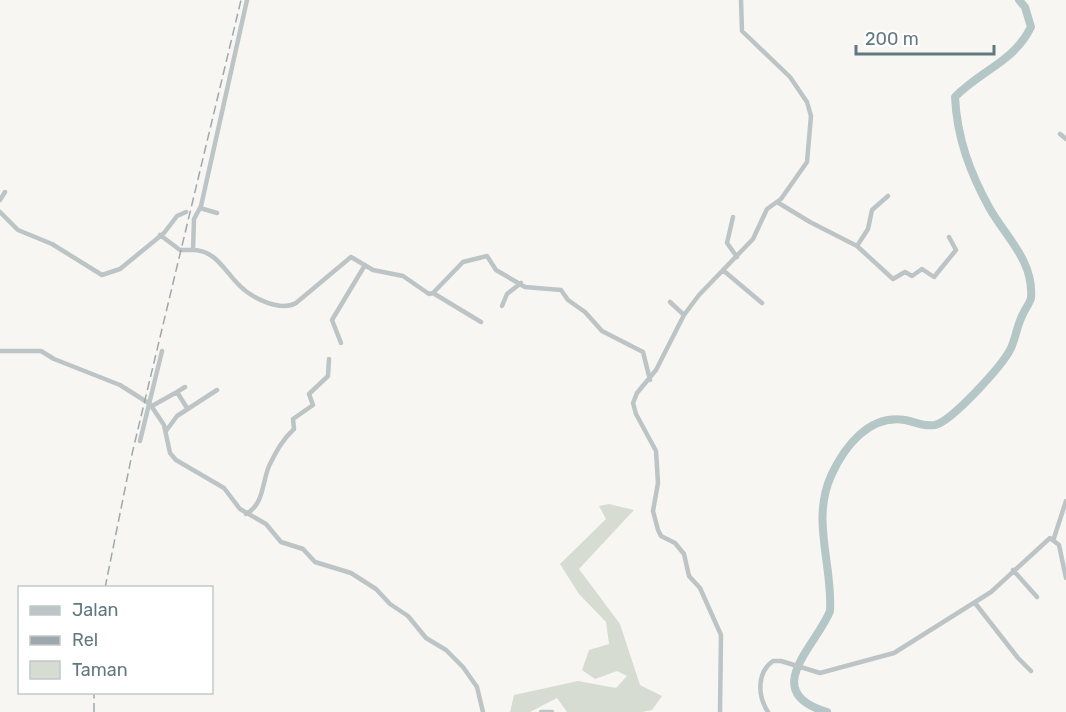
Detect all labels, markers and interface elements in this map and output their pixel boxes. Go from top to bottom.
scale bar [856,18,994,56]
text: 200 m [865,28,919,50]
legend [18,586,213,694]
text: Jalan [72,599,119,621]
text: Rel [72,629,98,651]
text: Taman [72,659,128,681]

